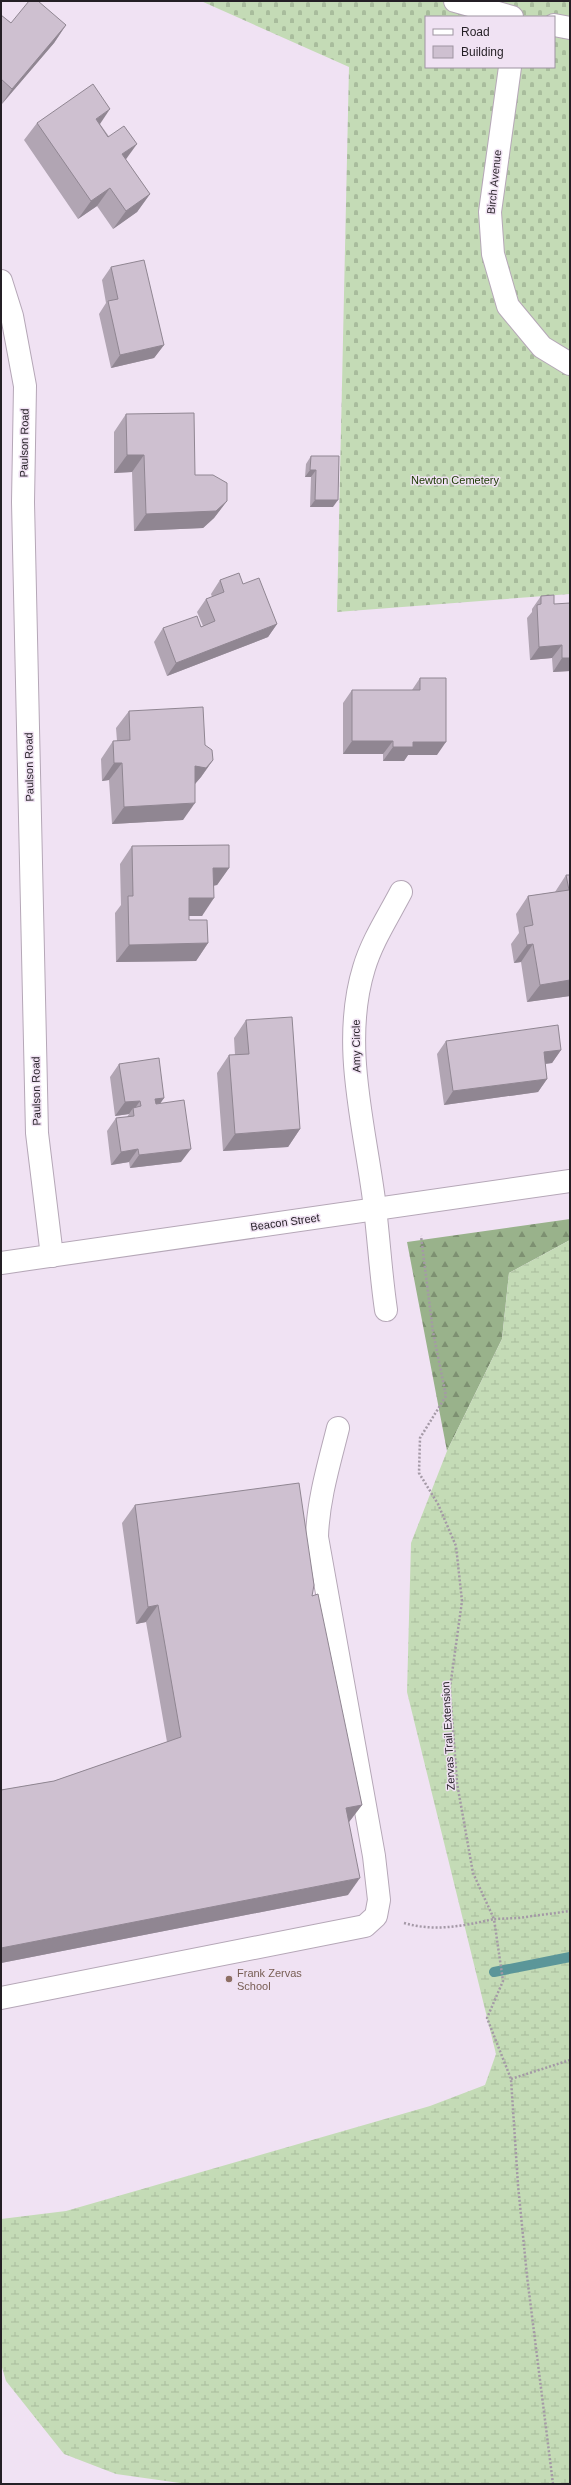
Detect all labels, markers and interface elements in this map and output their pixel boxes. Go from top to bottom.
legend [425,16,555,68]
text: Road [461,25,490,39]
text: Building [461,45,504,59]
street label: Birch Avenue [485,149,503,215]
street label: Paulson Road [17,408,31,478]
park label: Newton Cemetery [411,474,500,486]
street label: Paulson Road [22,732,36,802]
street label: Amy Circle [350,1019,362,1073]
street label: Paulson Road [29,1056,43,1126]
street label: Beacon Street [250,1211,320,1233]
street label: Zervas Trail Extension [439,1681,457,1791]
place label: Frank Zervas School [237,1967,302,1992]
marker: Frank Zervas School [224,1974,234,1984]

